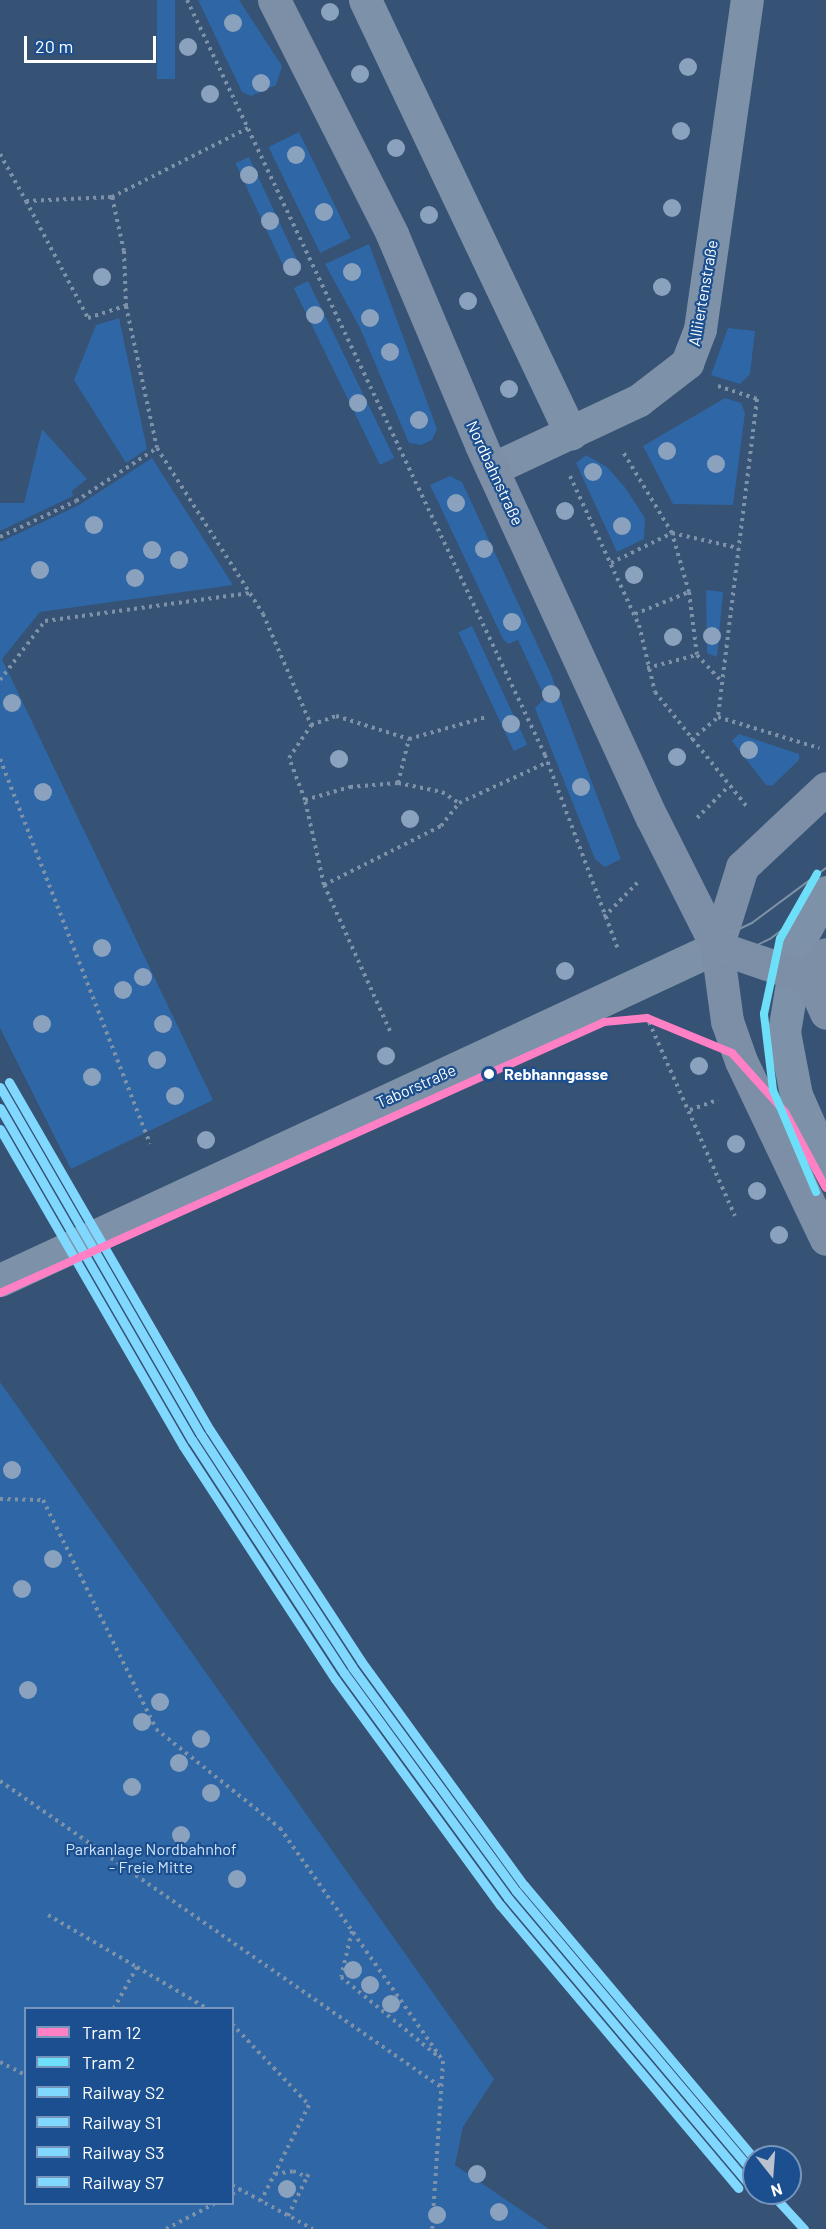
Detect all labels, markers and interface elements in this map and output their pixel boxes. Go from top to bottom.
scale bar [27,24,159,62]
text: 20 m [35,35,73,57]
street label: Alliiertenstraße [684,238,722,348]
street label: Nordbahnstraße [462,418,528,528]
street label: Taborstraße [373,1060,459,1112]
marker: Rebhanngasse [479,1064,499,1084]
place label: Rebhanngasse [504,1064,608,1084]
park label: Parkanlage Nordbahnhof - Freie Mitte [65,1839,237,1877]
legend [24,2007,234,2205]
text: Tram 12 [82,2021,141,2043]
text: Tram 2 [82,2051,135,2073]
text: Railway S2 [82,2081,165,2103]
text: Railway S1 [82,2111,162,2133]
text: Railway S3 [82,2141,165,2163]
north arrow [742,2145,802,2205]
text: Railway S7 [82,2171,164,2193]
text: N [769,2180,785,2201]

